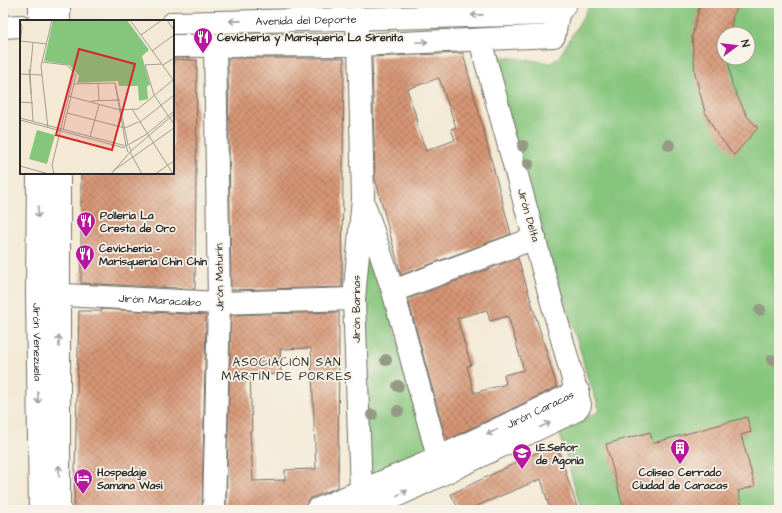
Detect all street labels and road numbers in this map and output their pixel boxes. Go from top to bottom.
street label: Avenida del Deporte [255,12,357,29]
street label: Jirón Delta [514,187,543,244]
street label: Jirón Maturín [211,243,228,311]
street label: Jirón Barinas [349,275,364,343]
street label: Jirón Maracaibo [118,291,202,310]
street label: Jirón Venezuela [29,303,45,382]
street label: Jirón Caracas [504,387,577,432]

